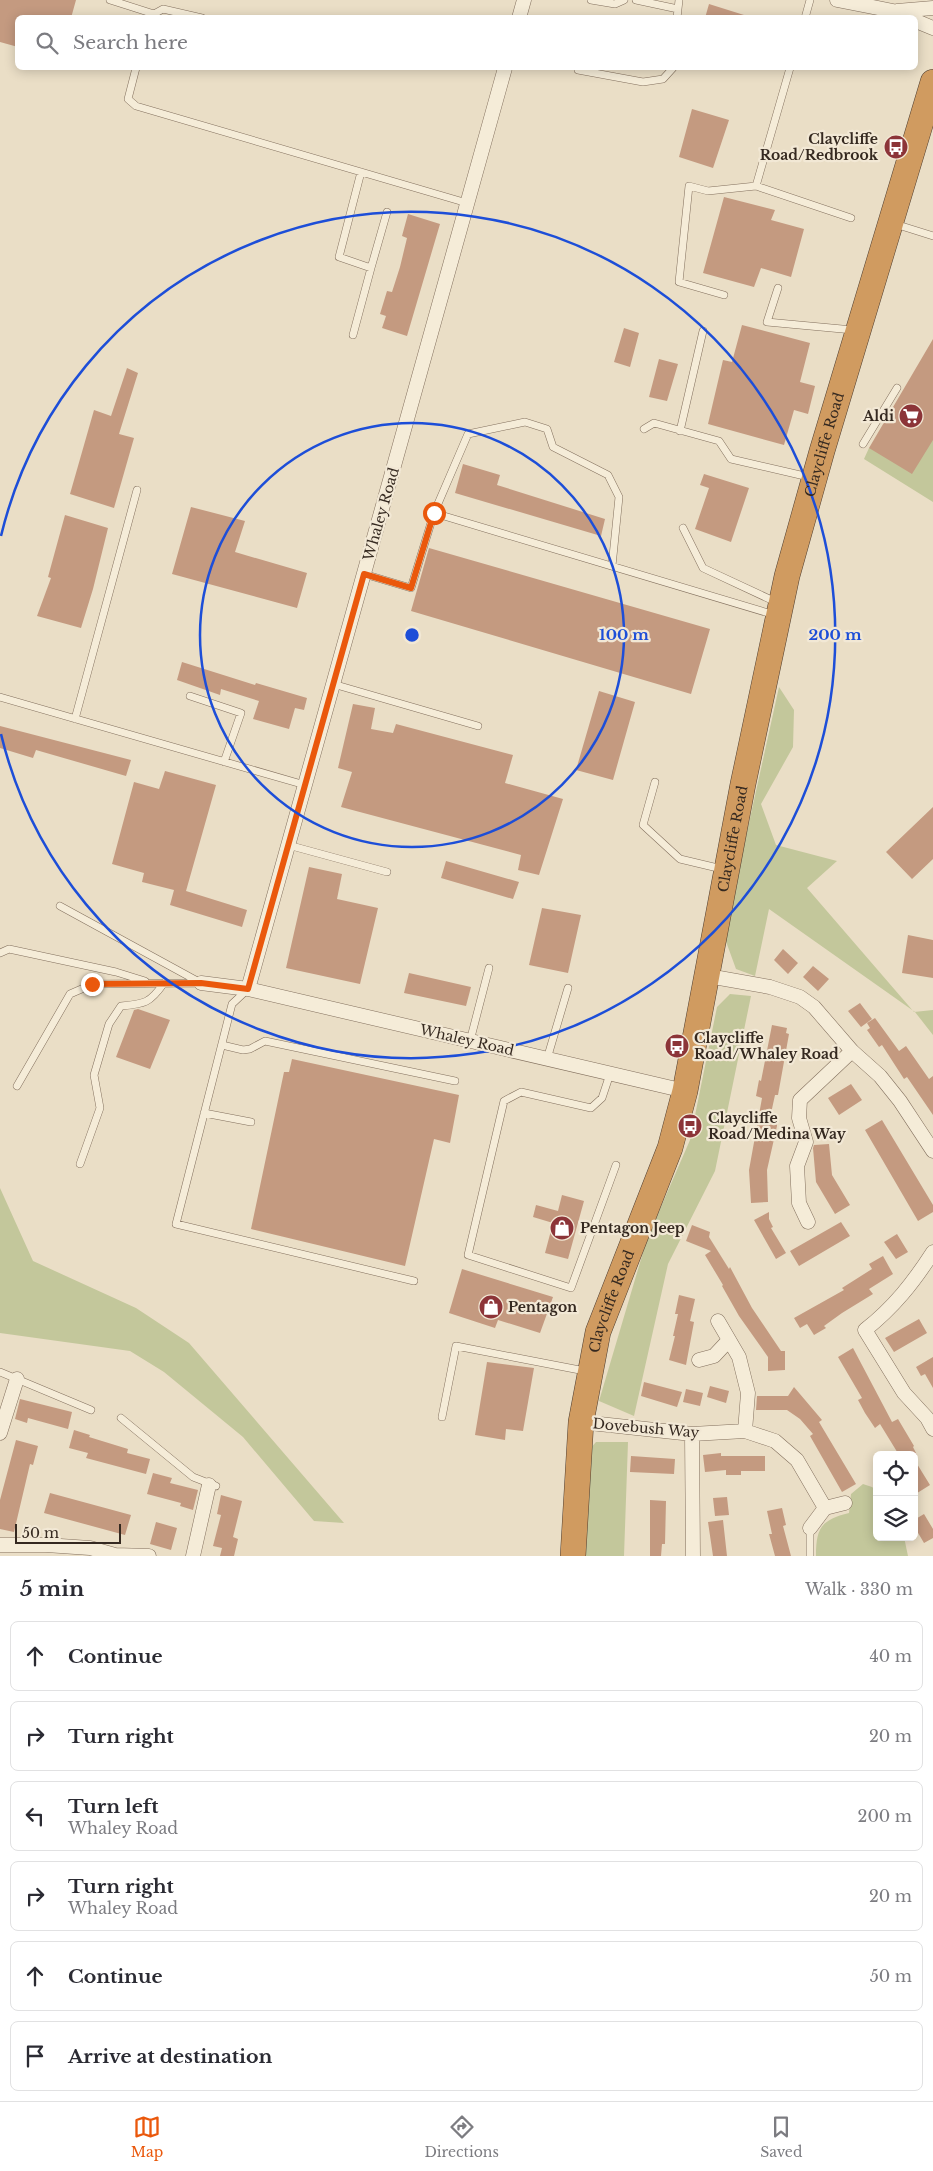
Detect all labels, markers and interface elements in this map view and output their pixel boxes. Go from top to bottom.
search box [15,15,918,70]
icon: search [33,29,61,57]
text: Search here [73,31,188,54]
place label: Claycliffe Road/Redbrook [760,130,879,164]
bus stop icon: Claycliffe Road/Redbrook [883,134,909,160]
street label: Claycliffe Road [801,390,848,499]
supermarket icon: Aldi [898,403,924,429]
place label: Aldi [862,407,894,425]
street label: Whaley Road [359,465,403,564]
route start [423,502,446,525]
text: 100 m [599,625,649,644]
text: 200 m [809,625,862,644]
centre of rings [403,626,421,644]
street label: Claycliffe Road [714,783,752,894]
route end [81,973,104,996]
street label: Whaley Road [417,1020,516,1060]
place label: Claycliffe Road/Whaley Road [694,1029,839,1063]
bus stop icon: Claycliffe Road/Whaley Road [664,1033,690,1059]
place label: Claycliffe Road/Medina Way [708,1109,847,1143]
bus stop icon: Claycliffe Road/Medina Way [677,1113,703,1139]
shop icon: Pentagon Jeep [549,1215,575,1241]
place label: Pentagon Jeep [580,1219,685,1237]
street label: Claycliffe Road [585,1247,638,1354]
shop icon: Pentagon [478,1294,504,1320]
place label: Pentagon [508,1298,577,1316]
street label: Dovebush Way [592,1414,700,1442]
map controls [873,1451,918,1541]
button: locate [873,1451,918,1496]
button: layers [873,1496,918,1541]
scale bar [15,1521,121,1544]
text: 50 m [22,1524,59,1542]
text: 5 min [20,1576,84,1602]
text: Walk · 330 m [805,1579,913,1599]
icon: ahead [21,1642,49,1670]
text: Continue [68,1645,163,1668]
text: 40 m [869,1646,912,1666]
icon: right [21,1722,49,1750]
text: Turn right [68,1725,174,1748]
text: 20 m [869,1726,912,1746]
text: Turn left [68,1795,159,1818]
icon: left [21,1802,49,1830]
text: 200 m [858,1806,912,1826]
text: Whaley Road [68,1818,178,1838]
text: Turn right [68,1875,174,1898]
icon: right [21,1882,49,1910]
text: 20 m [869,1886,912,1906]
text: Whaley Road [68,1898,178,1918]
icon: ahead [21,1962,49,1990]
text: Continue [68,1965,163,1988]
text: 50 m [870,1966,912,1986]
icon: arrive [21,2042,49,2070]
text: Arrive at destination [68,2045,272,2068]
tab: Map [131,2113,163,2161]
tab: Directions [424,2113,499,2161]
tab: Saved [760,2113,802,2161]

